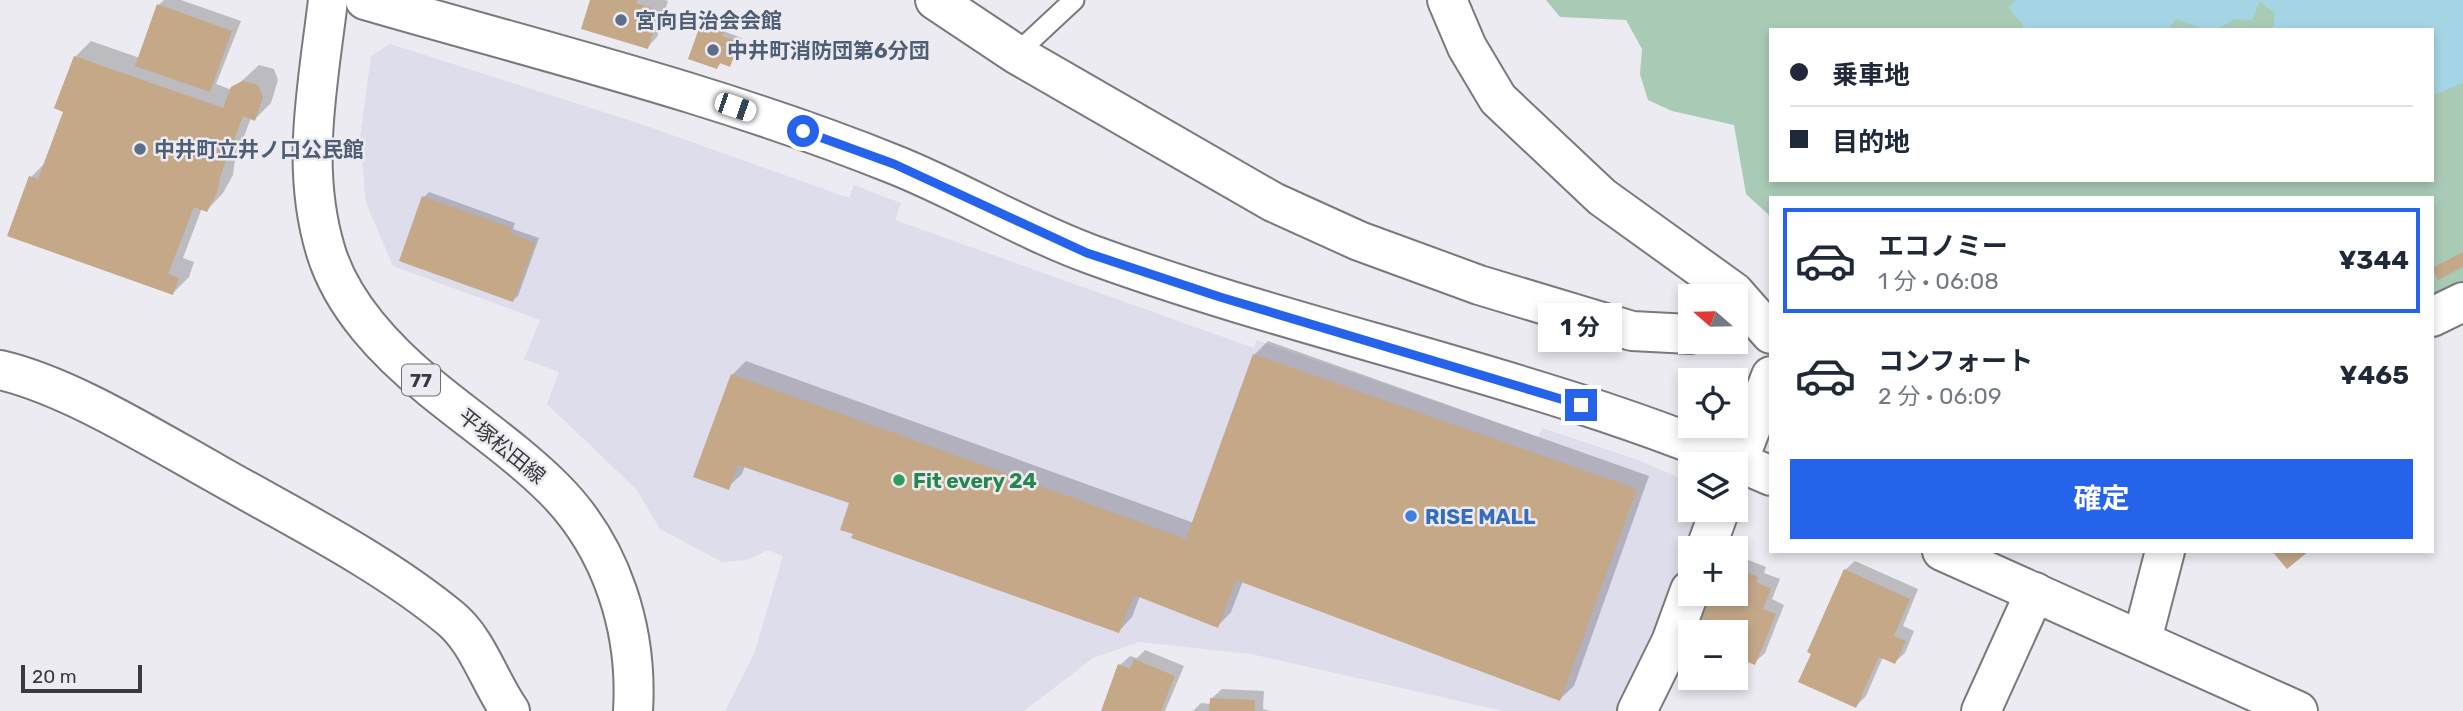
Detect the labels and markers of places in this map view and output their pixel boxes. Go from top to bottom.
place label: 宮向自治会会館 [635,8,782,33]
marker: 宮向自治会会館 [613,12,629,28]
place label: 中井町消防団第6分団 [727,38,930,63]
marker: 中井町消防団第6分団 [705,42,721,58]
place label: 中井町立井ノ口公民館 [154,137,364,162]
marker: 中井町立井ノ口公民館 [132,141,148,157]
place label: Fit every 24 [913,468,1037,493]
marker: Fit every 24 [891,472,907,488]
place label: RISE MALL [1425,504,1536,529]
marker: RISE MALL [1403,508,1419,524]

